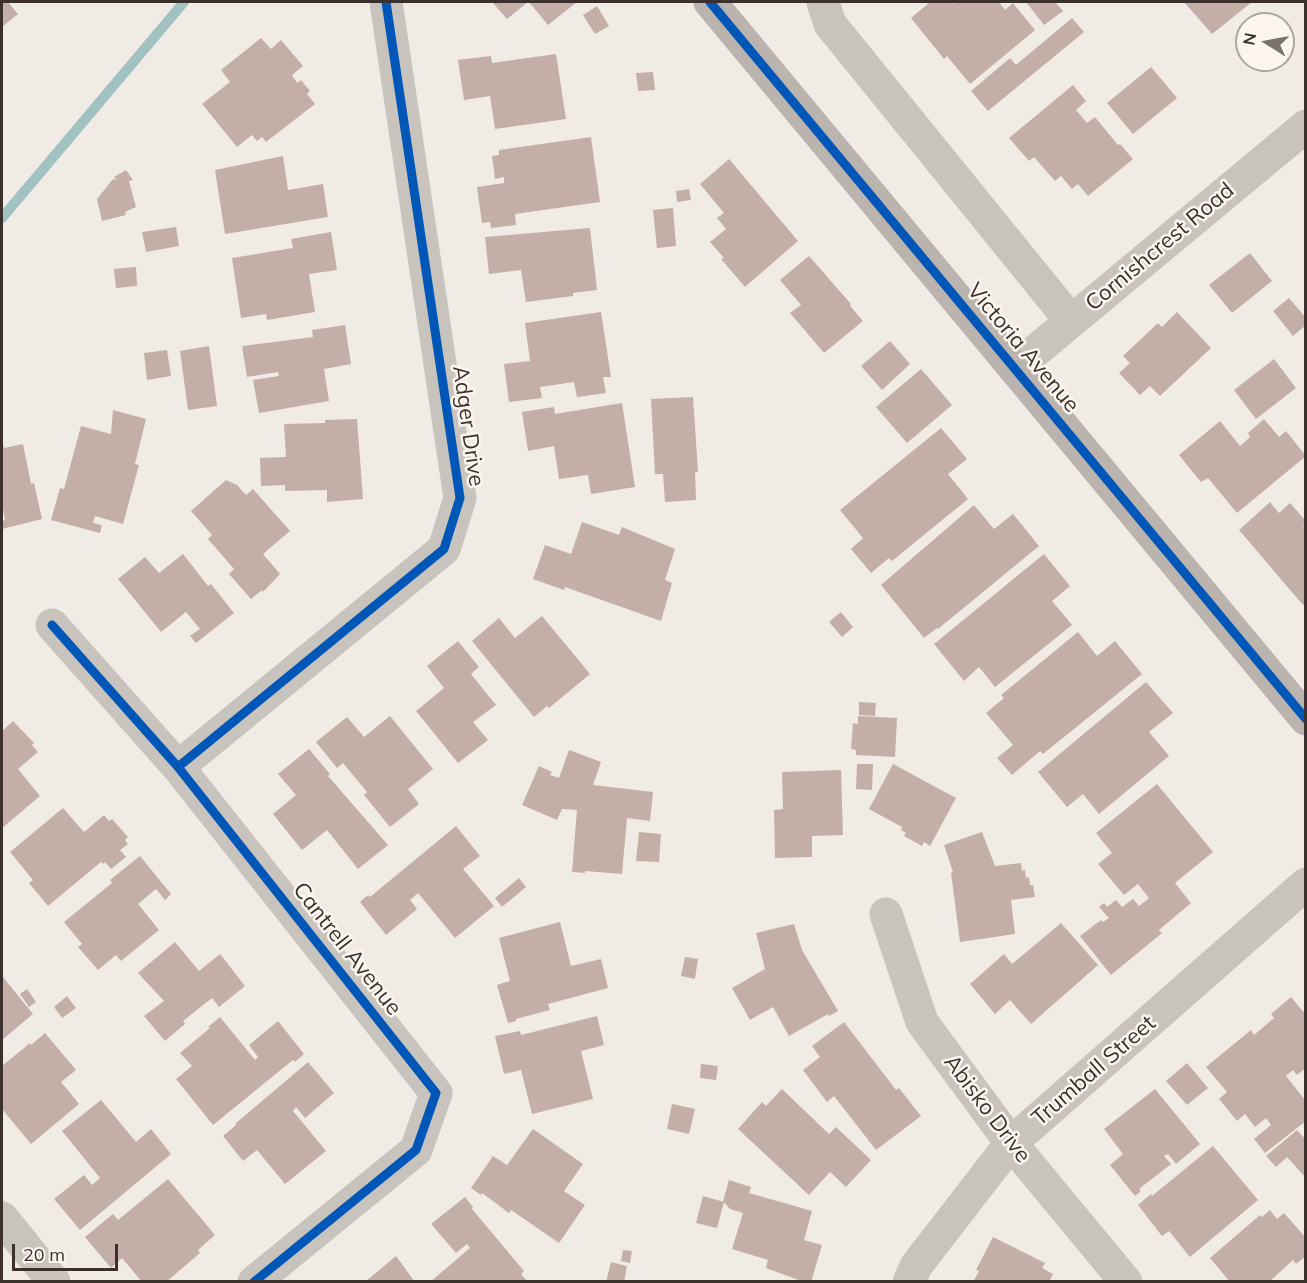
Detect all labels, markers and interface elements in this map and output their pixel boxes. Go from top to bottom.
north arrow [1235,12,1295,72]
text: N [1238,31,1260,47]
street label: Cornishcrest Road [1080,177,1240,317]
street label: Victoria Avenue [961,278,1085,418]
street label: Adger Drive [446,364,490,488]
street label: Cantrell Avenue [287,877,407,1021]
street label: Trumball Street [1027,1010,1161,1132]
street label: Abisko Drive [938,1050,1036,1168]
scale bar [15,1232,122,1270]
text: 20 m [23,1243,65,1266]

